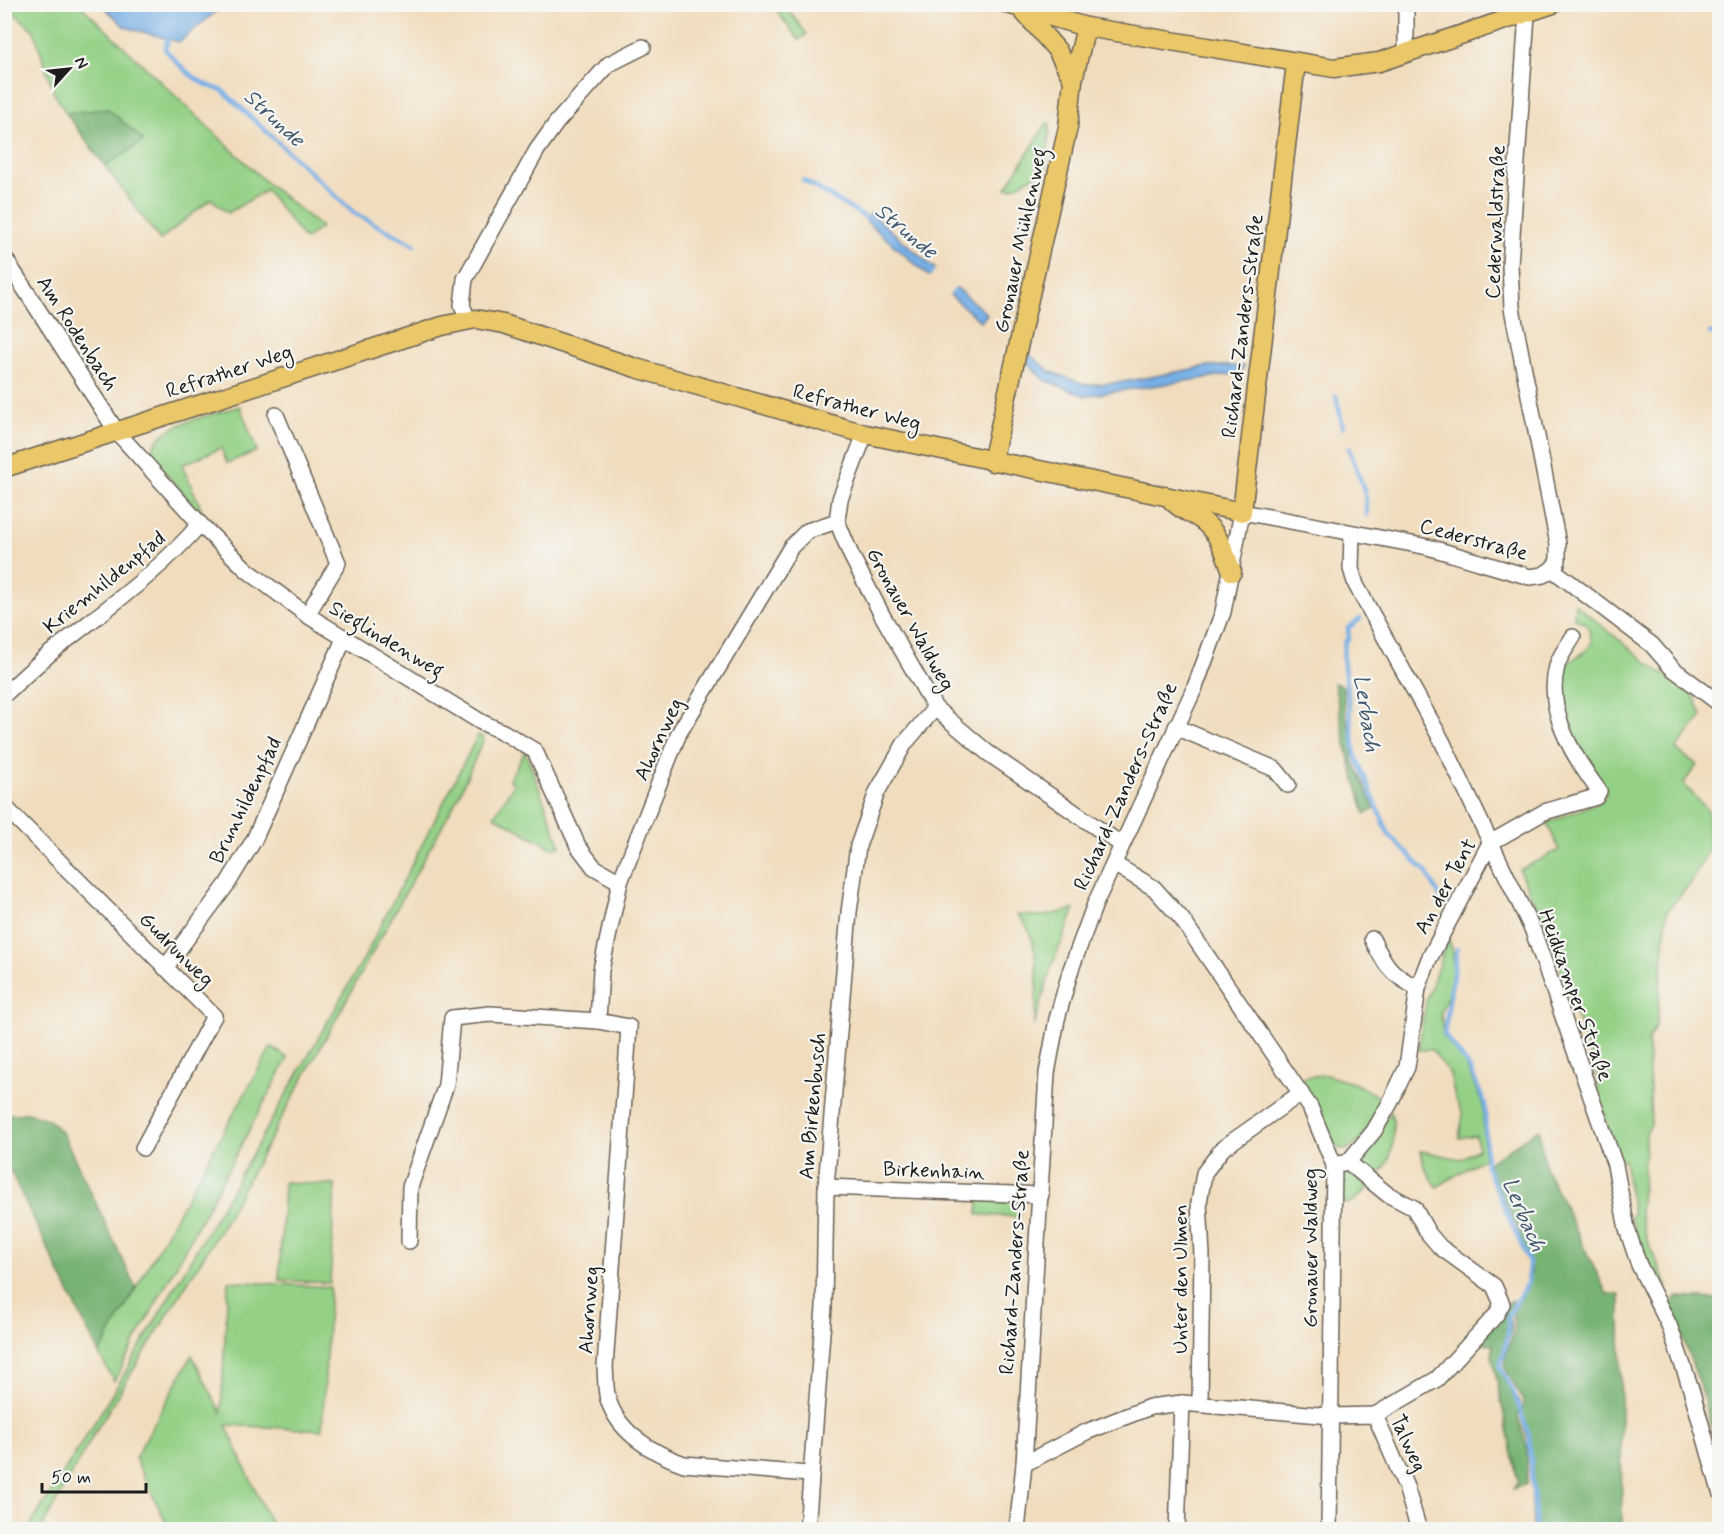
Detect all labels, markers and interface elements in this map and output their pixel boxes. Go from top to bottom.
north arrow [39,39,99,99]
text: N [69,53,93,72]
water label: Strunde [237,83,311,154]
street label: Cederwaldstraße [1479,144,1513,300]
street label: Gronauer Mühlenweg [988,145,1056,336]
water label: Strunde [869,197,944,266]
street label: Richard-Zanders-Straße [1215,213,1271,440]
street label: Am Rodenbach [30,271,125,396]
street label: Refrather Weg [162,338,296,407]
street label: Refrather Weg [789,377,924,439]
street label: Cederstraße [1416,512,1531,568]
street label: Kriemhildenpfad [38,525,172,641]
street label: Gronauer Waldweg [858,543,961,697]
street label: Sieglindenweg [323,594,449,687]
water label: Lerbach [1346,673,1386,754]
street label: Richard-Zanders-Straße [1067,678,1185,895]
street label: Ahornweg [628,693,690,785]
street label: Brunhildenpfad [203,732,289,869]
street label: An der Tent [1408,833,1484,939]
street label: Gudrunweg [132,906,220,994]
street label: Heidkamper Straße [1531,906,1619,1085]
street label: Am Birkenbusch [793,1031,833,1181]
street label: Richard-Zanders-Straße [993,1149,1037,1375]
street label: Birkenhain [883,1155,986,1187]
street label: Gronauer Waldweg [1297,1168,1326,1328]
water label: Lerbach [1495,1174,1551,1256]
street label: Unter den Ulmen [1167,1204,1195,1354]
street label: Ahornweg [572,1265,606,1355]
street label: Talweg [1383,1410,1433,1477]
scale bar [42,1456,146,1494]
text: 50 m [51,1466,91,1490]

